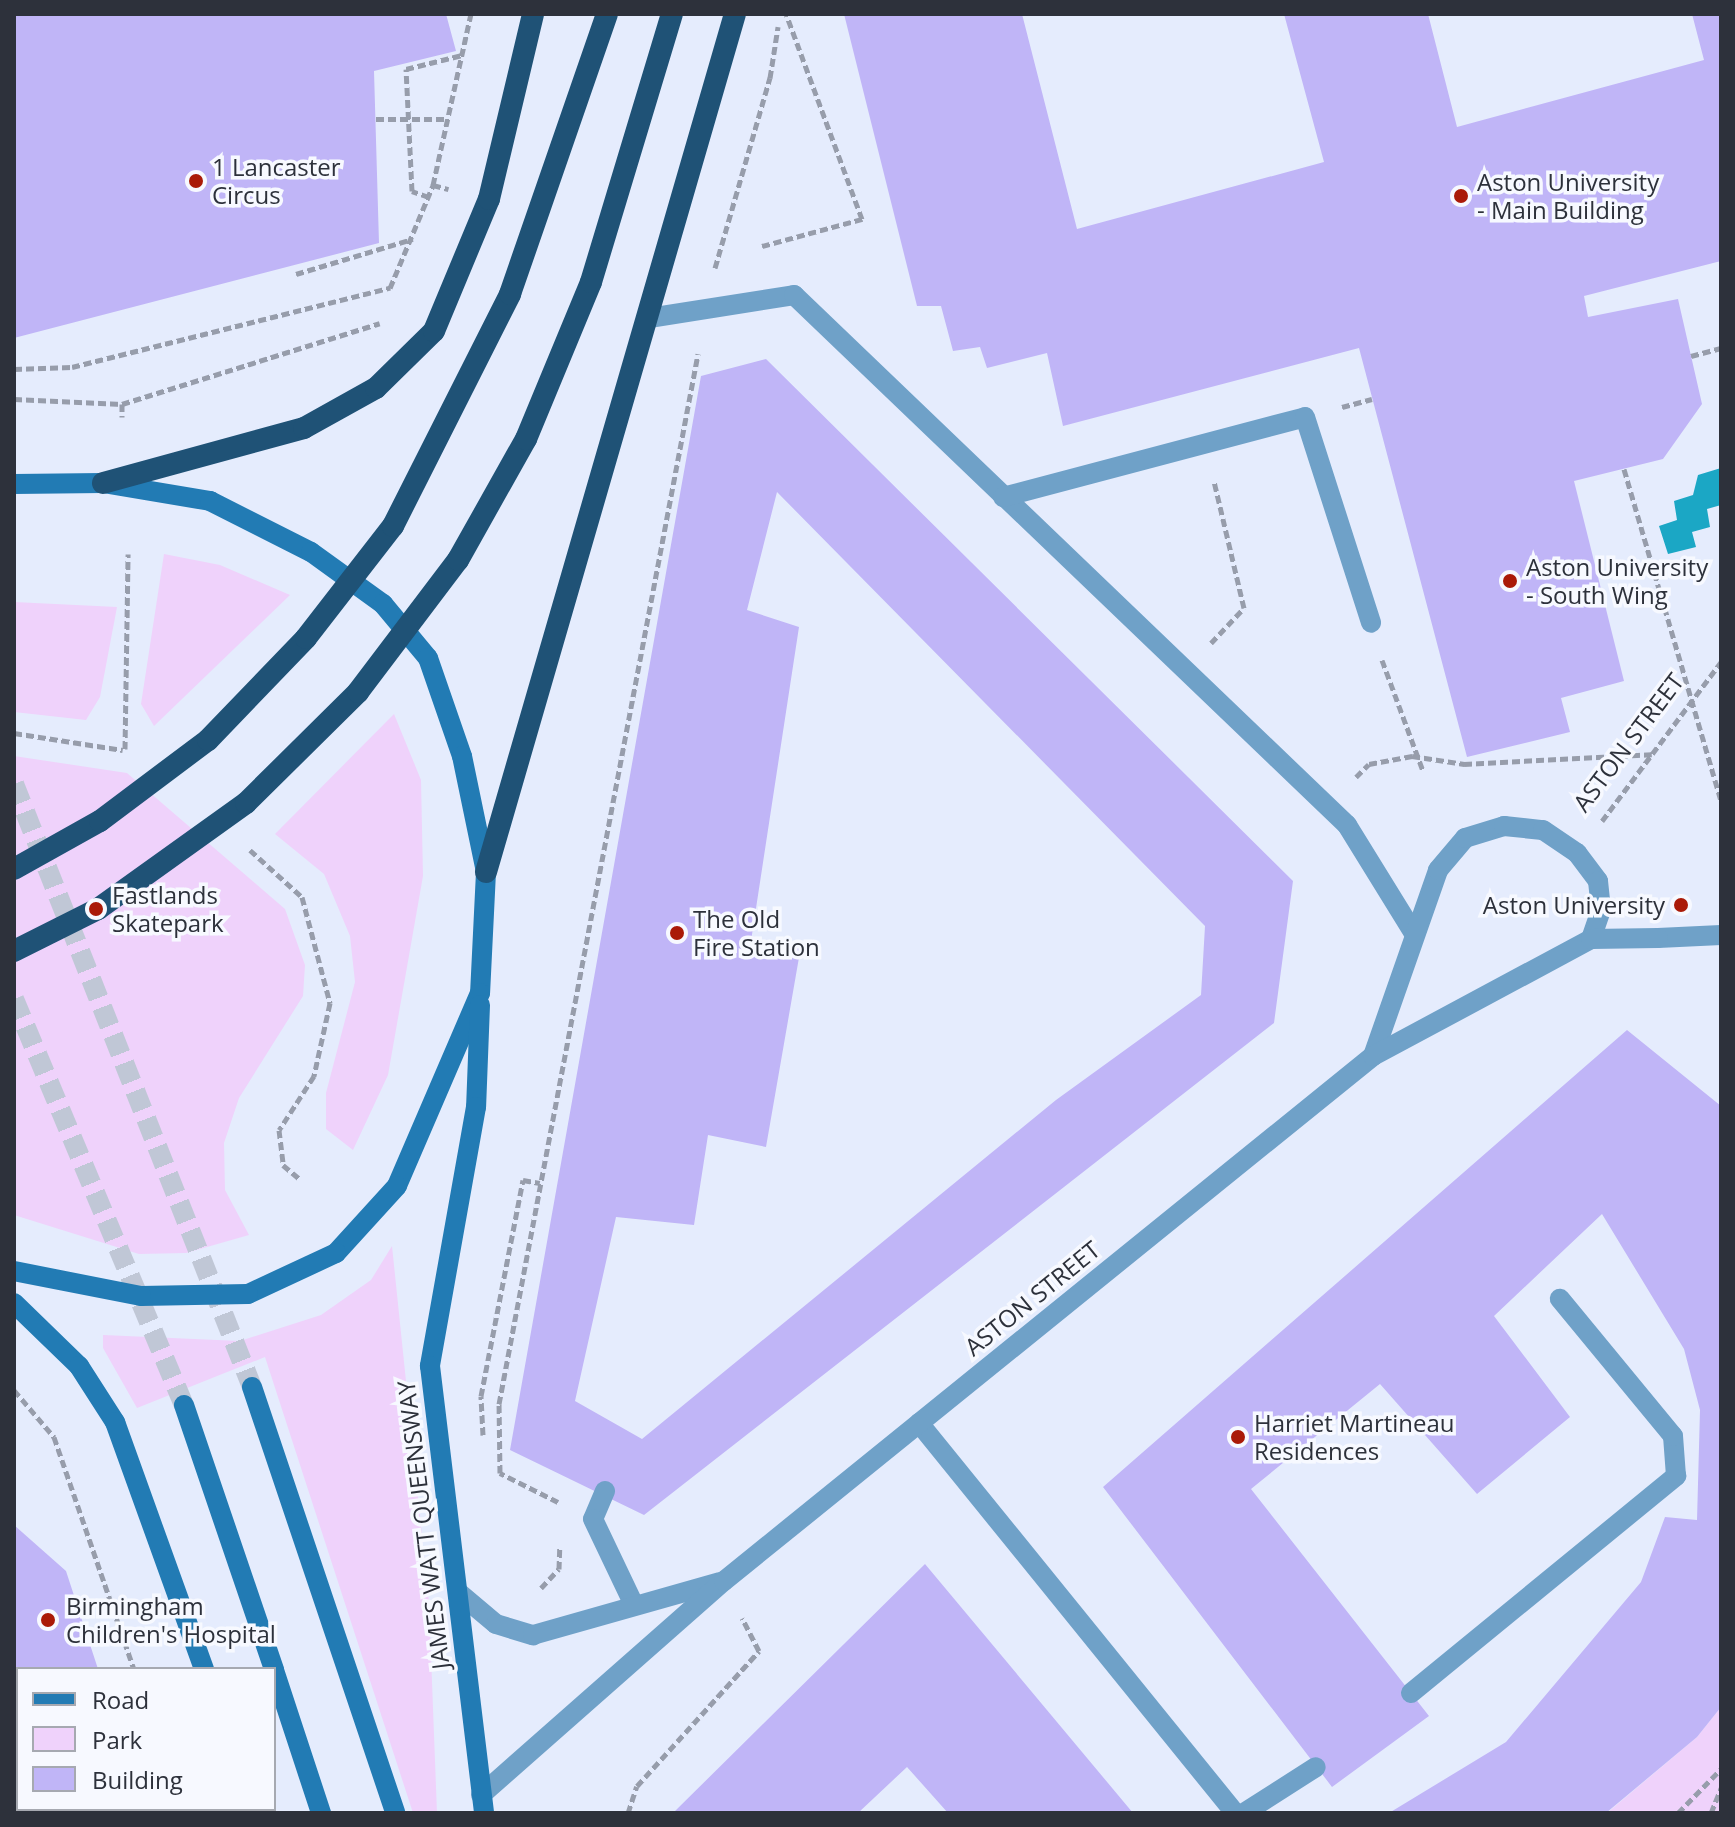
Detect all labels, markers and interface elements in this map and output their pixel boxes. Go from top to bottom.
place label: 1 Lancaster Circus [212,153,341,209]
place label: Aston University - Main Building [1477,168,1659,224]
marker: 1 Lancaster Circus [187,172,205,190]
marker: Aston University - Main Building [1452,187,1470,205]
place label: Aston University - South Wing [1526,553,1708,609]
marker: Aston University - South Wing [1501,572,1519,590]
street label: ASTON STREET [1567,667,1689,817]
place label: Fastlands Skatepark [112,881,224,937]
place label: Aston University [1483,891,1665,919]
marker: Aston University [1672,896,1690,914]
marker: Fastlands Skatepark [87,900,105,918]
place label: The Old Fire Station [693,905,820,961]
marker: The Old Fire Station [668,924,686,942]
street label: ASTON STREET [959,1235,1105,1361]
street label: JAMES WATT QUEENSWAY [391,1379,455,1671]
place label: Harriet Martineau Residences [1254,1409,1455,1465]
marker: Harriet Martineau Residences [1229,1428,1247,1446]
place label: Birmingham Children's Hospital [66,1592,276,1648]
marker: Birmingham Children's Hospital [37,1609,59,1631]
legend [16,1667,276,1811]
text: Road [92,1683,149,1716]
text: Park [92,1723,142,1756]
text: Building [92,1763,183,1796]

